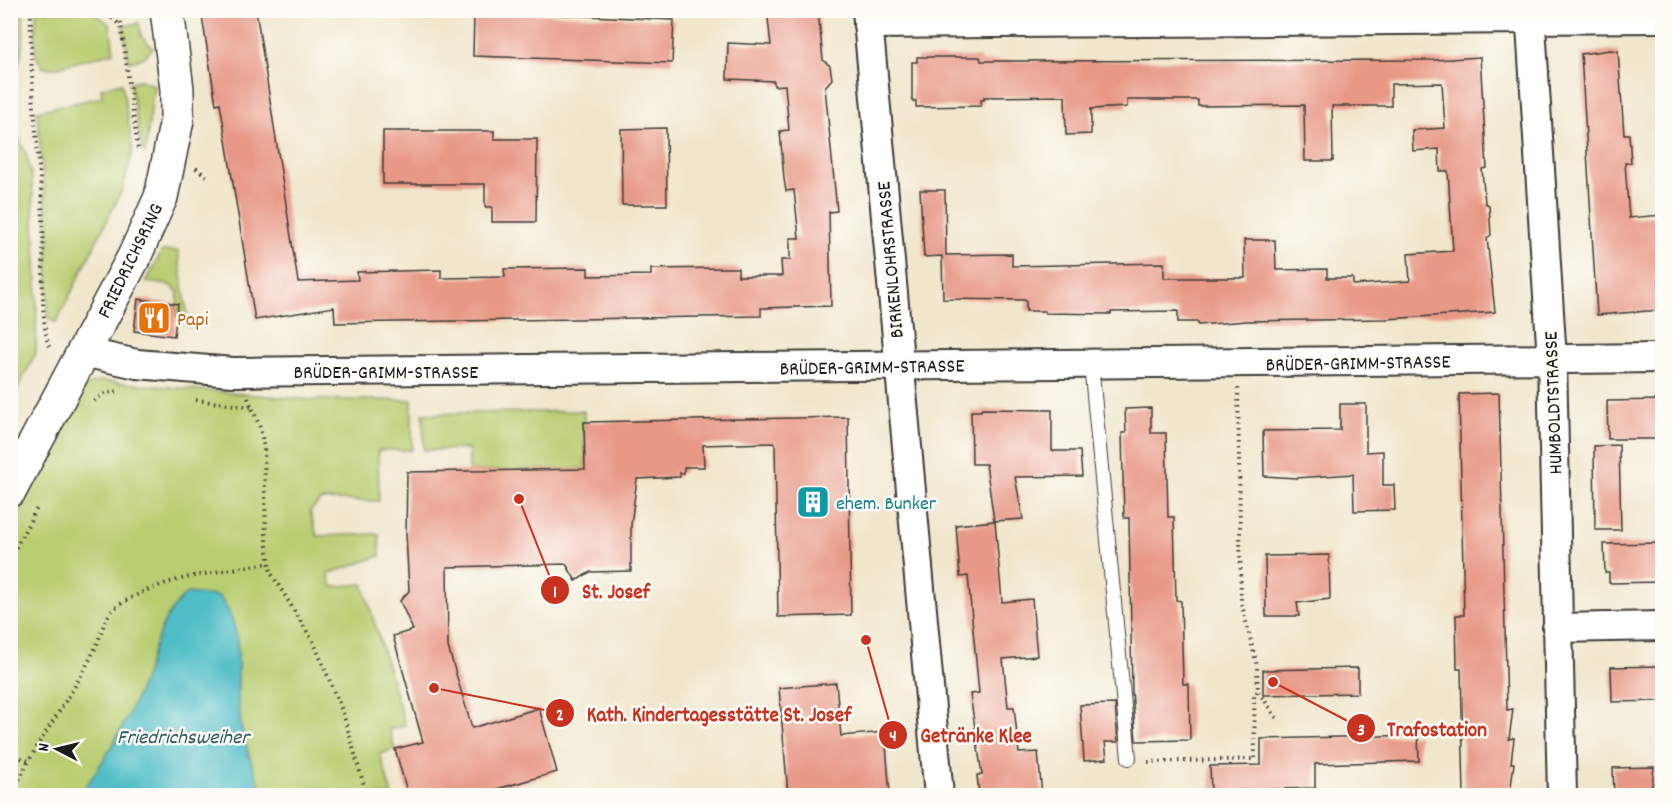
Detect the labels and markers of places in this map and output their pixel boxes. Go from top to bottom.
restaurant icon: Papi [136,300,172,336]
place label: Papi [177,307,209,335]
building icon: ehem. Bunker [795,484,831,520]
place label: ehem. Bunker [836,491,937,519]
callout: St. Josef [540,571,661,610]
callout: Kath. Kindertagesstätte St. Josef [545,694,863,733]
callout: Trafostation [1346,709,1499,748]
callout: Getränke Klee [878,716,1043,755]

